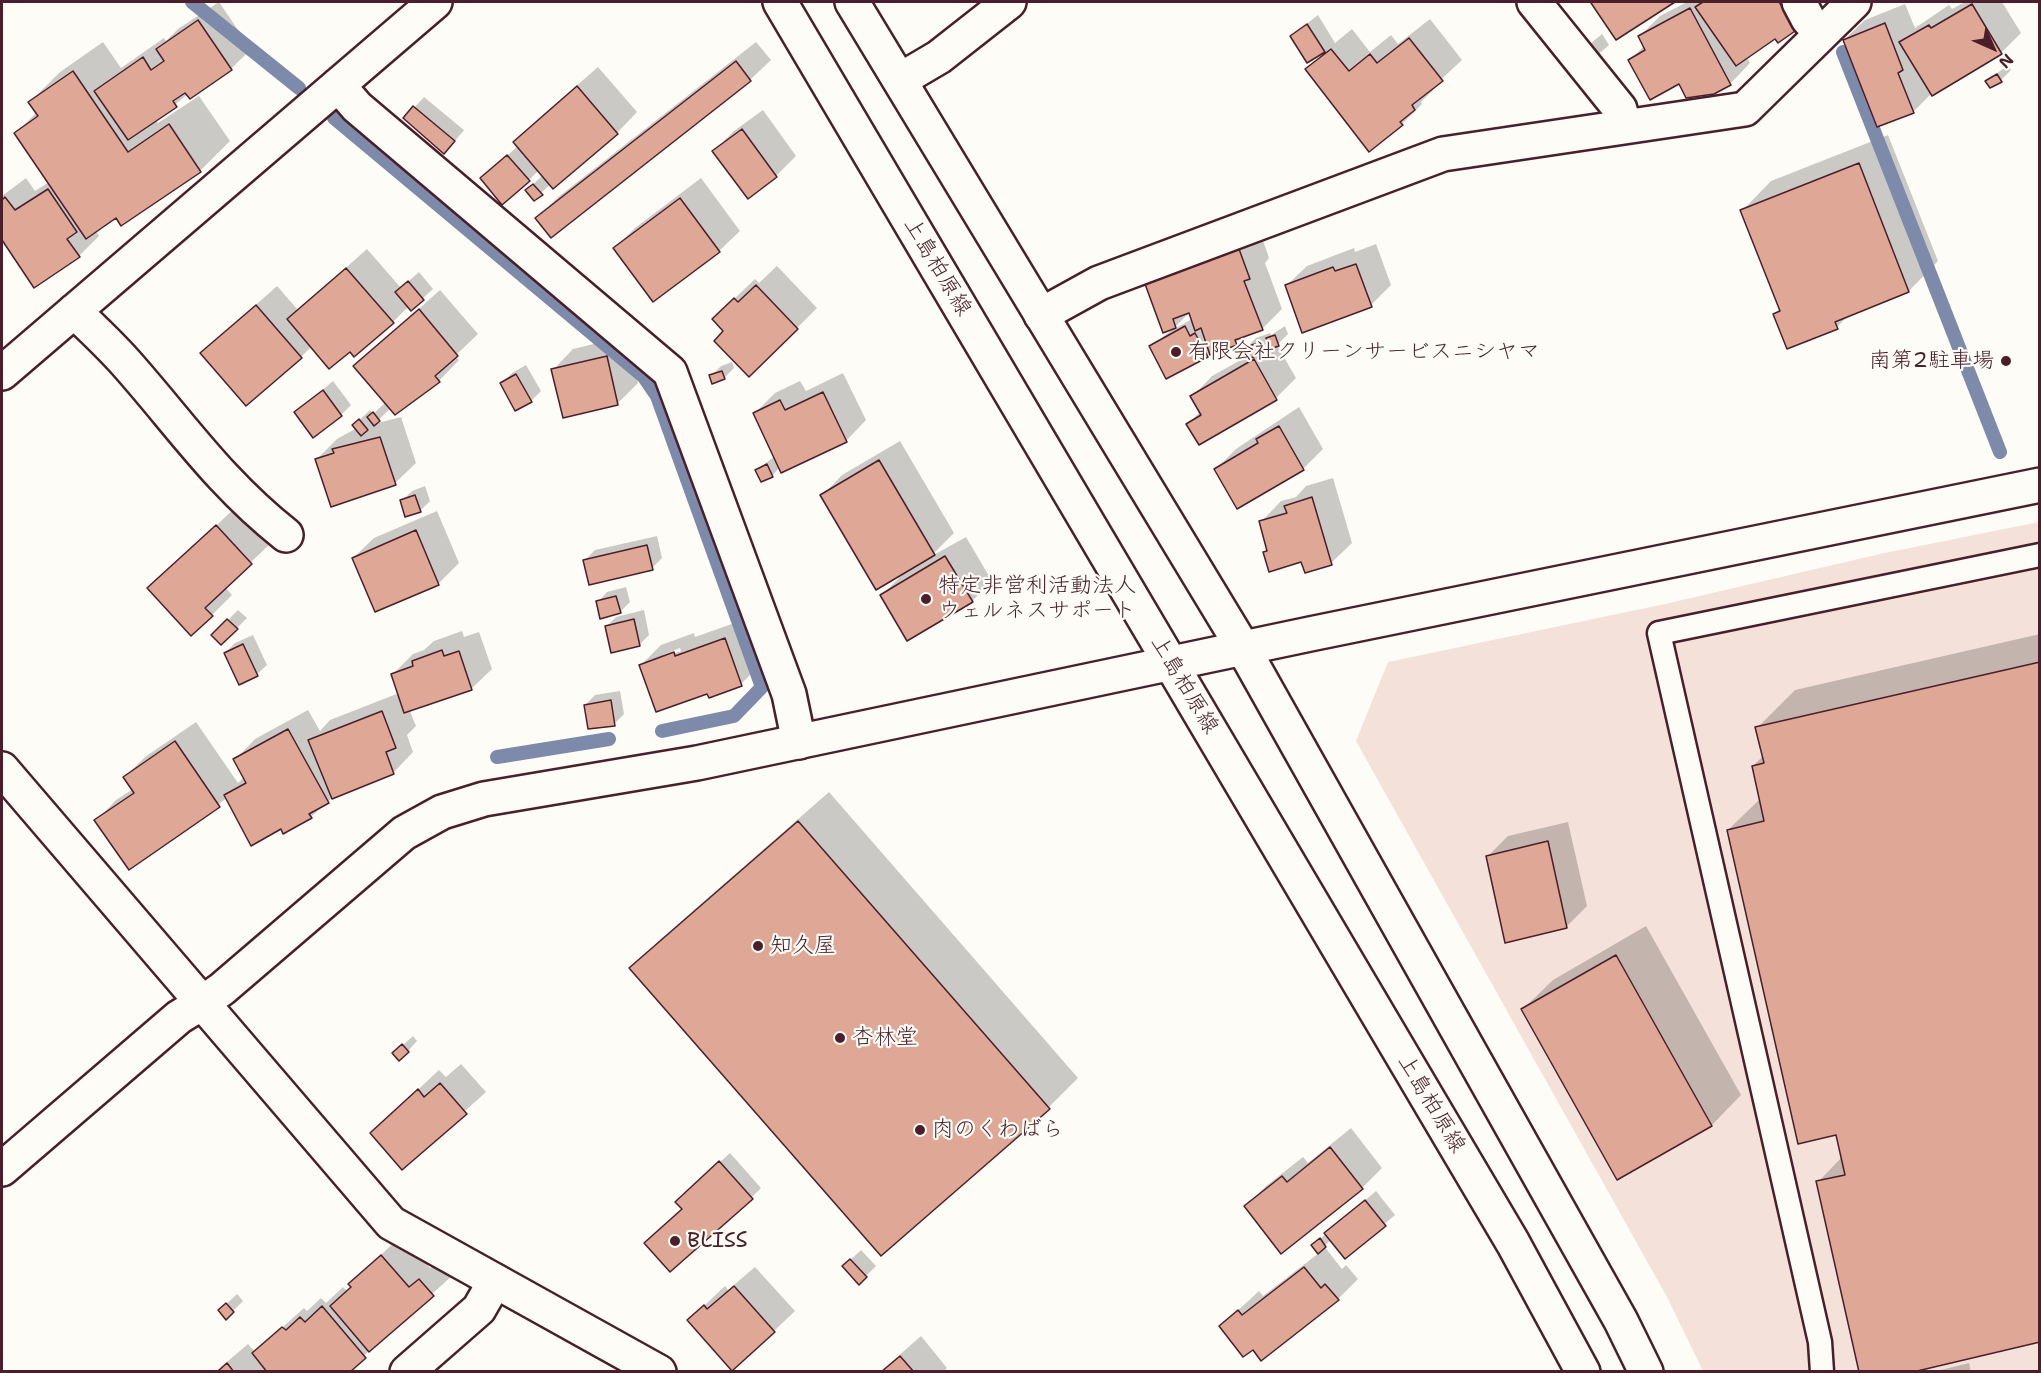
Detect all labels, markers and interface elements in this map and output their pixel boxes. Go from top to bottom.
north arrow [1963,18,2023,78]
text: N [1994,49,2018,73]
street label: 上島柏原線 [897,213,977,321]
place label: 有限会社クリーンサービスニシヤマ [1188,339,1540,365]
marker: 有限会社クリーンサービスニシヤマ [1169,345,1183,359]
place label: 南第2駐車場 [1869,348,1994,374]
marker: 南第2駐車場 [1999,354,2013,368]
place label: 特定非営利活動法人 ウェルネスサポート [938,573,1136,624]
marker: 特定非営利活動法人 ウェルネスサポート [919,592,933,606]
street label: 上島柏原線 [1144,631,1224,739]
place label: 知久屋 [770,933,836,959]
marker: 知久屋 [751,939,765,953]
place label: 杏林堂 [852,1025,918,1051]
marker: 杏林堂 [833,1031,847,1045]
street label: 上島柏原線 [1391,1050,1471,1158]
place label: 肉のくわばら [932,1117,1064,1143]
marker: 肉のくわばら [913,1123,927,1137]
place label: BLISS [687,1228,748,1254]
marker: BLISS [668,1234,682,1248]

